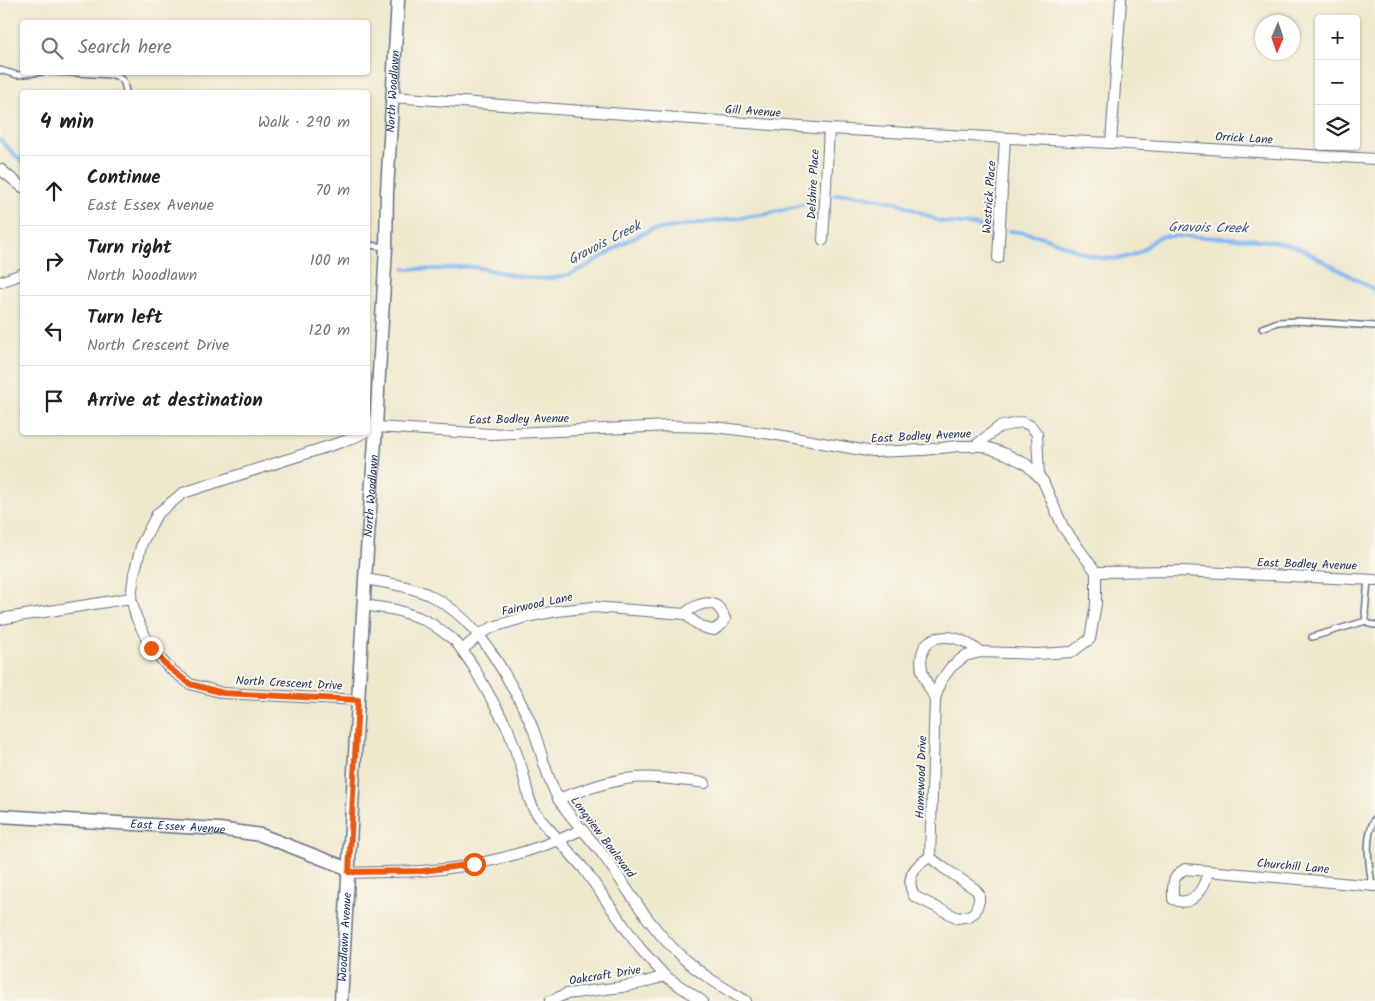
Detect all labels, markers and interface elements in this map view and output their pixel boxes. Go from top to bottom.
north arrow [1255,15,1300,60]
map controls [1315,15,1360,150]
button: + [1315,15,1360,60]
search box [20,20,370,75]
text: Search here [78,33,172,63]
icon: search [38,34,66,62]
street label: North Woodlawn [381,50,405,133]
button: − [1315,60,1360,105]
street label: Gill Avenue [724,100,782,123]
button: layers [1315,105,1360,150]
text: 4 min [40,106,94,139]
text: Walk · 290 m [258,110,350,135]
street label: Orrick Lane [1215,127,1274,150]
street label: Delshire Place [802,148,825,220]
street label: Westrick Place [977,159,1002,234]
text: Continue [87,163,160,193]
icon: ahead [40,177,68,205]
text: 70 m [315,178,350,203]
text: East Essex Avenue [87,193,214,218]
water label: Gravois Creek [564,214,647,271]
water label: Gravois Creek [1168,216,1250,240]
text: Turn right [87,233,172,263]
icon: right [40,247,68,275]
text: 100 m [310,248,350,273]
text: North Woodlawn [87,263,197,288]
text: Turn left [87,303,162,333]
icon: left [40,317,68,345]
text: 120 m [309,318,350,343]
text: North Crescent Drive [87,333,229,358]
text: Arrive at destination [87,386,263,416]
icon: arrive [40,387,68,415]
street label: East Bodley Avenue [469,409,570,430]
street label: East Bodley Avenue [870,424,972,449]
street label: North Woodlawn [359,454,384,538]
street label: East Bodley Avenue [1256,553,1358,576]
street label: Fairwood Lane [500,588,575,621]
route end [140,637,163,660]
street label: North Crescent Drive [235,671,343,696]
street label: Homewood Drive [911,735,932,819]
street label: Longview Boulevard [565,792,640,883]
street label: East Essex Avenue [130,815,227,840]
route start [463,853,486,876]
street label: Churchill Lane [1256,854,1331,879]
street label: Woodlawn Avenue [333,891,357,982]
street label: Oakcraft Drive [568,960,643,991]

